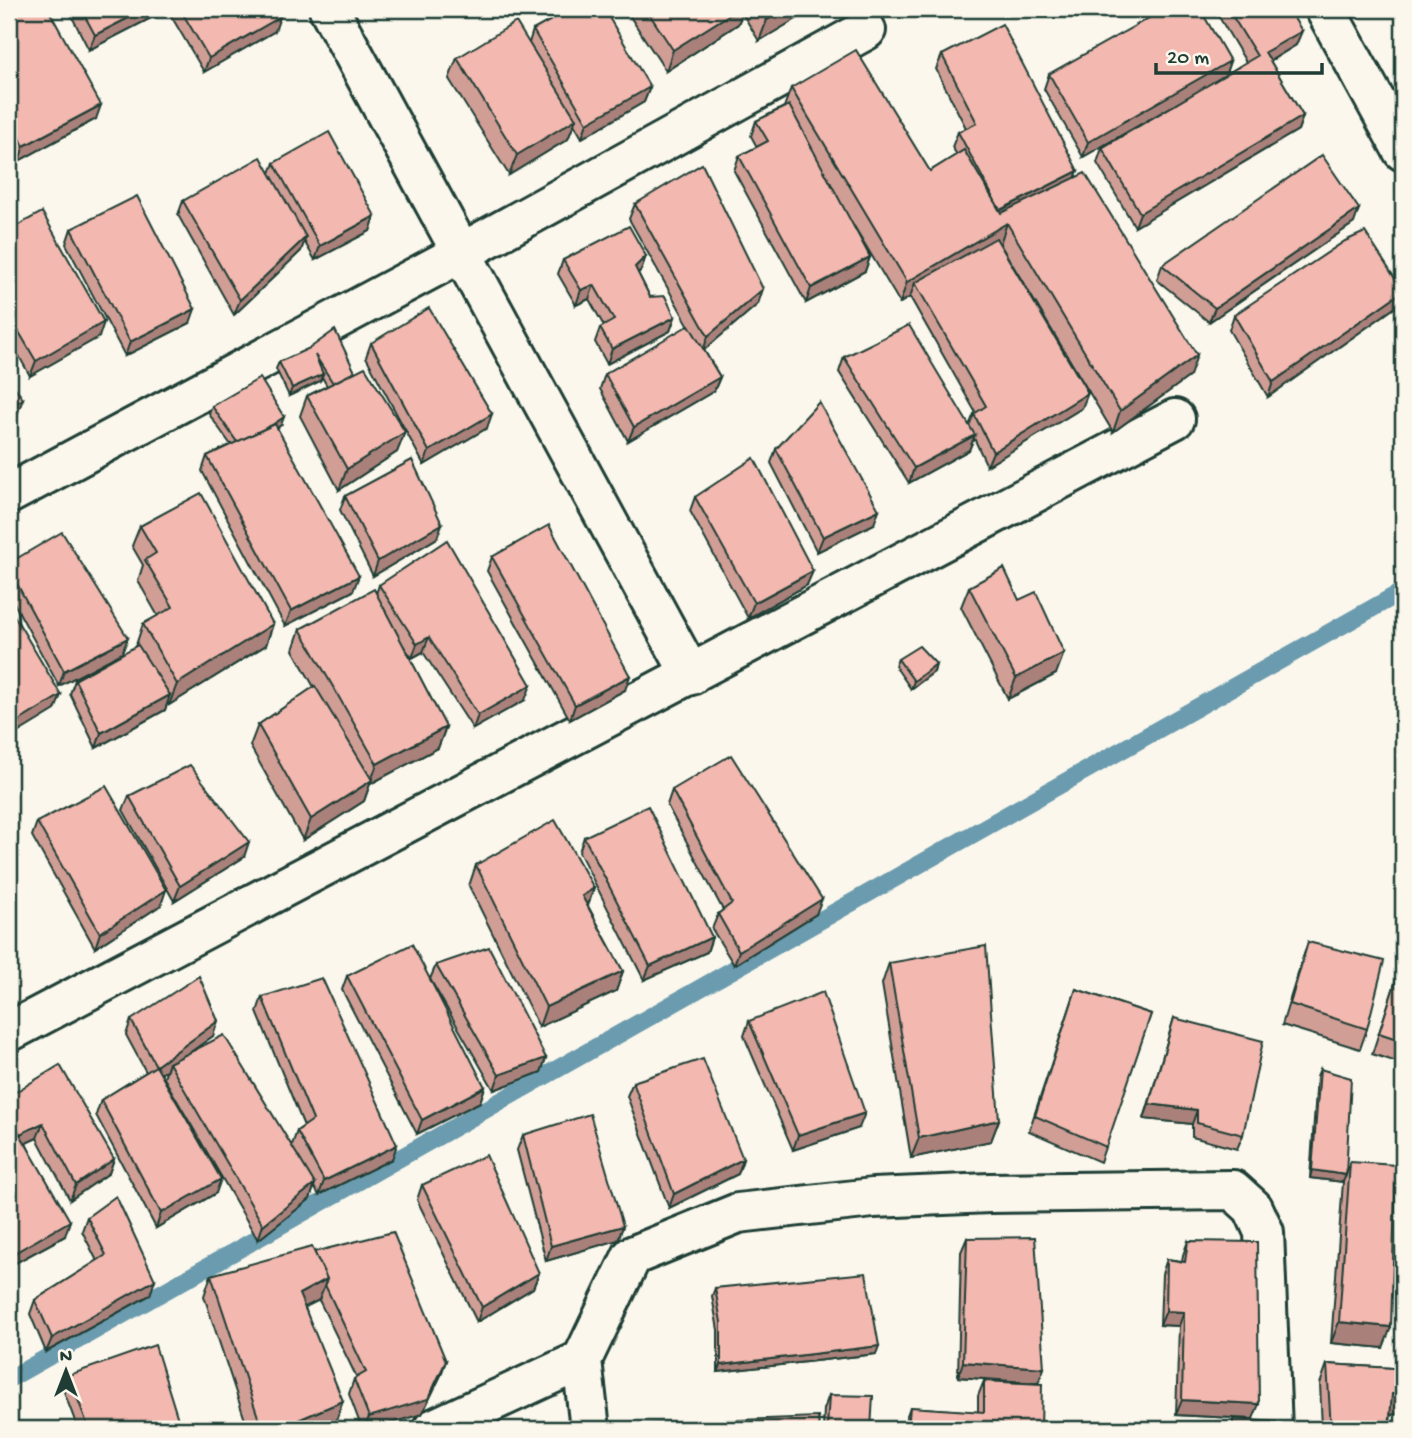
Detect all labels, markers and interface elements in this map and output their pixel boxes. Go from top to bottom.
scale bar [1156,32,1323,76]
text: 20 m [1167,47,1209,72]
north arrow [32,1336,102,1406]
text: N [60,1346,72,1369]

